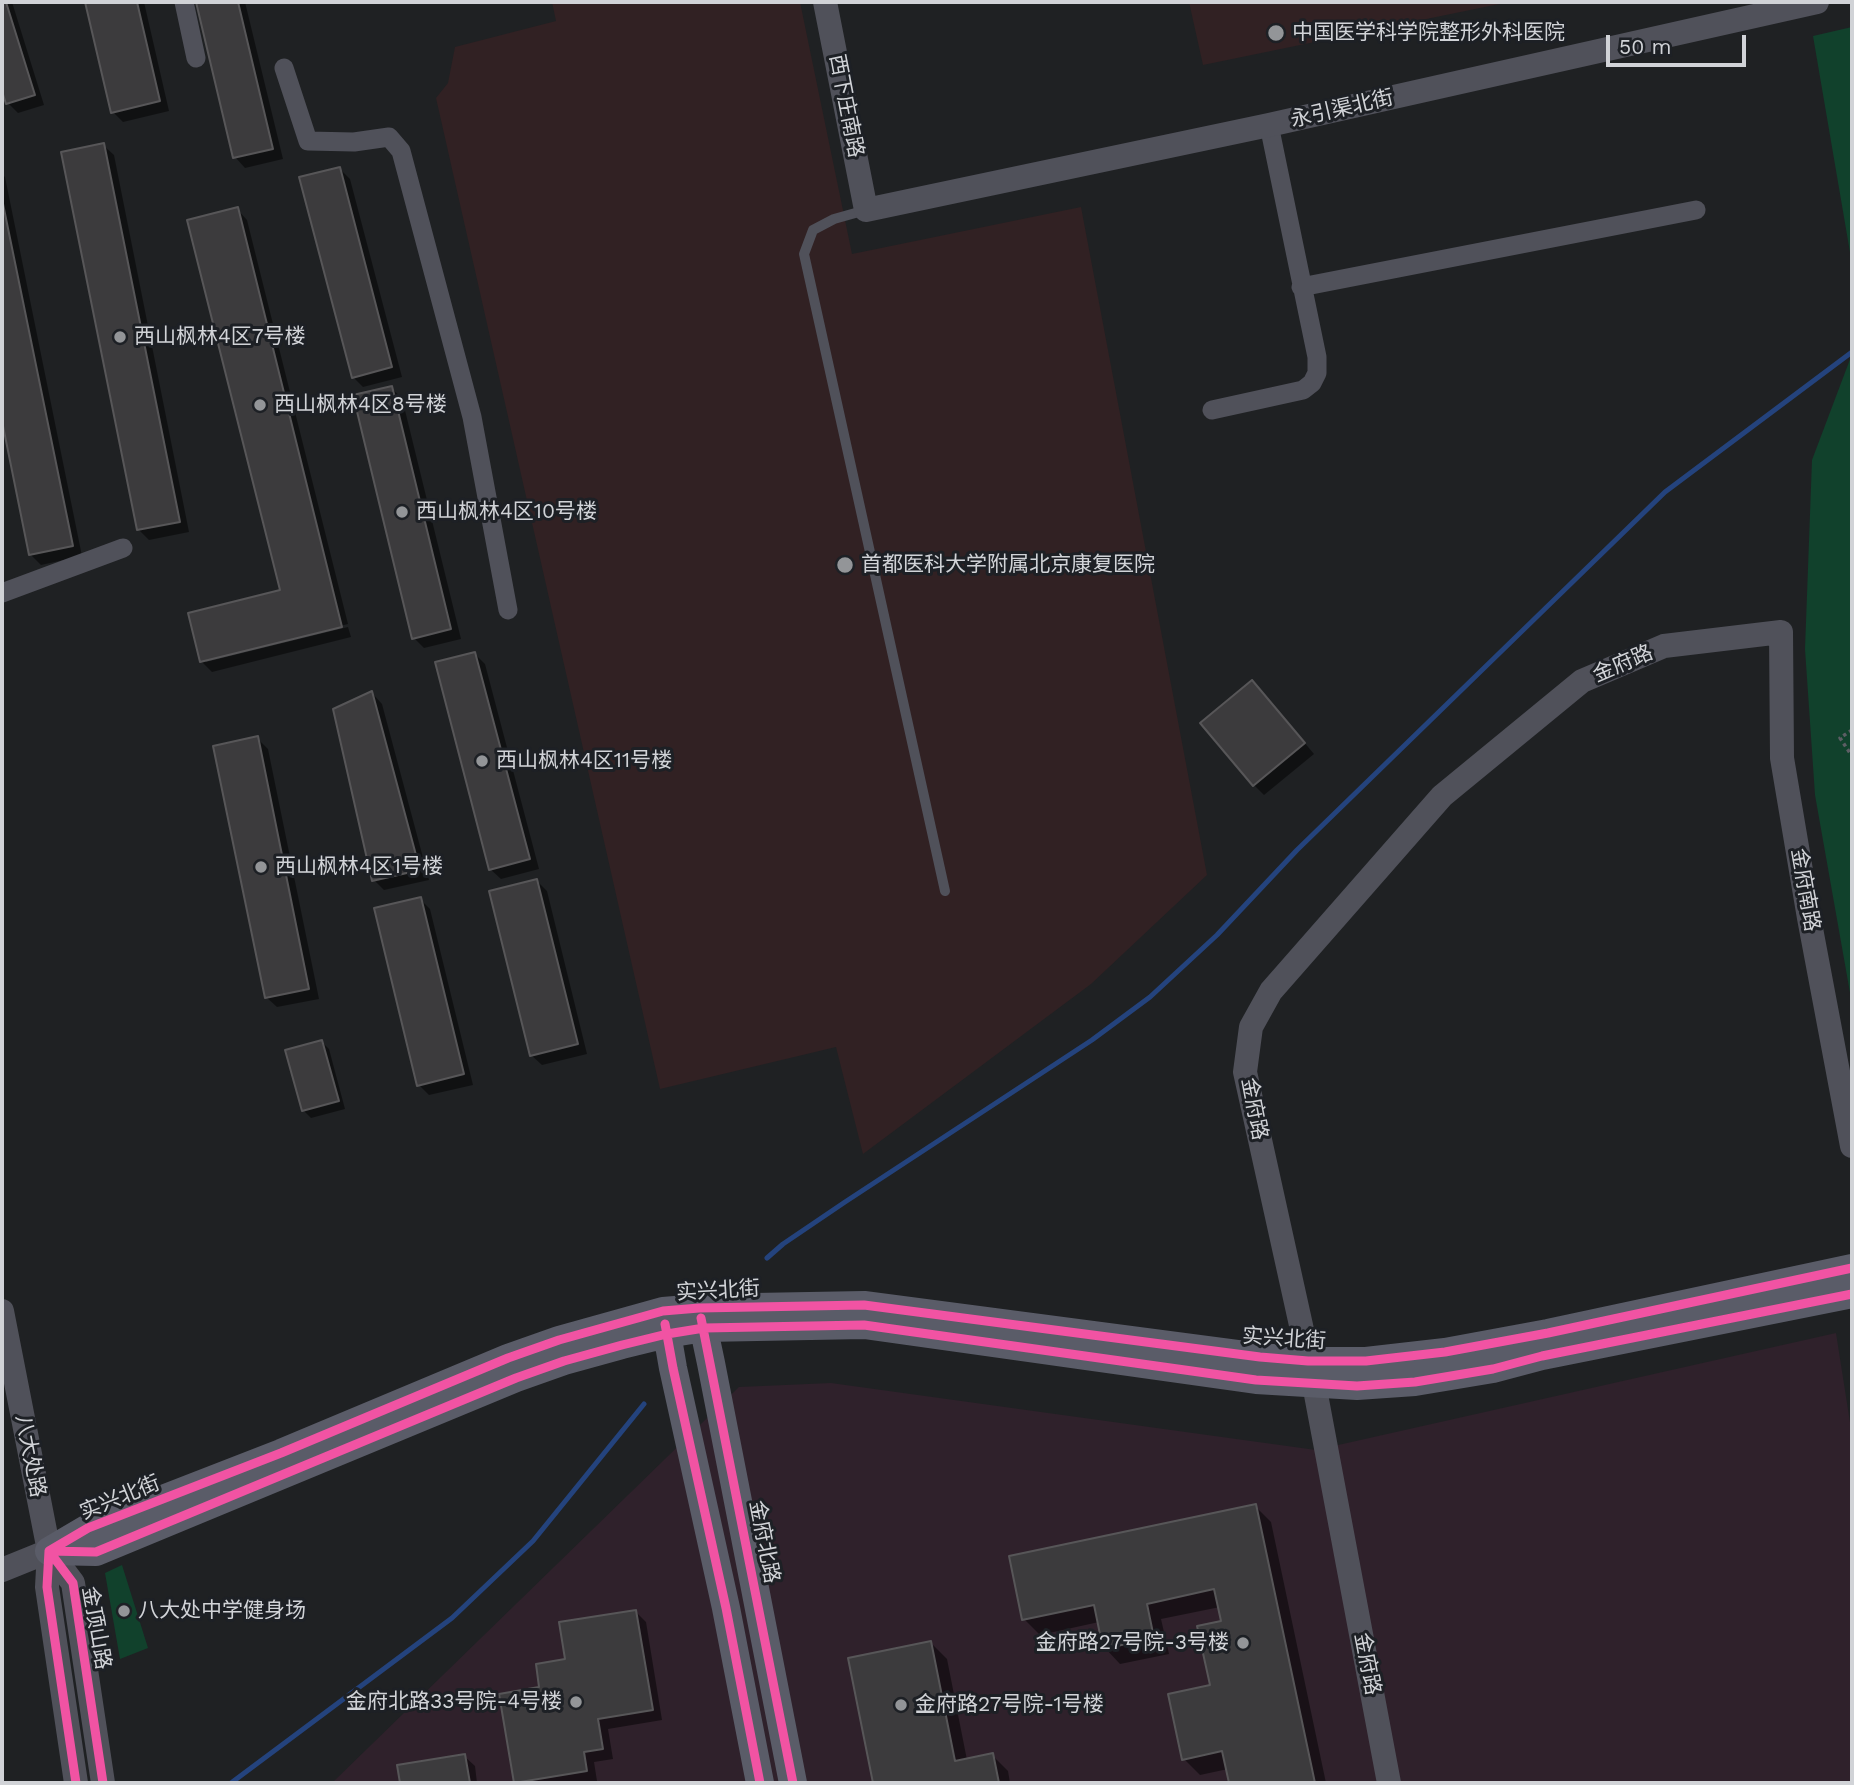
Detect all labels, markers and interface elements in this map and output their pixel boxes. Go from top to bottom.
place label: 中国医学科学院整形外科医院 [1292,20,1565,46]
scale bar [1609,21,1749,65]
marker: 中国医学科学院整形外科医院 [1266,23,1286,43]
text: 50 m [1619,34,1671,59]
street label: 西下庄南路 [824,52,868,160]
street label: 永引渠北街 [1288,85,1396,133]
place label: 西山枫林4区7号楼 [134,324,306,350]
marker: 西山枫林4区7号楼 [112,329,128,345]
place label: 西山枫林4区8号楼 [274,392,447,418]
marker: 西山枫林4区8号楼 [252,397,268,413]
place label: 西山枫林4区10号楼 [416,499,597,525]
marker: 西山枫林4区10号楼 [394,504,410,520]
place label: 首都医科大学附属北京康复医院 [861,552,1155,578]
marker: 首都医科大学附属北京康复医院 [835,555,855,575]
street label: 金府路 [1589,640,1657,688]
place label: 西山枫林4区11号楼 [496,748,672,774]
marker: 西山枫林4区11号楼 [474,753,490,769]
street label: 金府南路 [1785,846,1825,934]
place label: 西山枫林4区1号楼 [275,854,443,880]
marker: 西山枫林4区1号楼 [253,859,269,875]
street label: 金府路 [1236,1076,1272,1142]
street label: 实兴北街 [675,1276,761,1306]
street label: 实兴北街 [1241,1324,1327,1354]
street label: 八大处路 [10,1412,50,1500]
street label: 实兴北街 [76,1471,164,1525]
street label: 金府北路 [744,1498,784,1586]
street label: 金顶山路 [76,1584,116,1672]
place label: 八大处中学健身场 [138,1598,306,1624]
marker: 八大处中学健身场 [116,1603,132,1619]
place label: 金府路27号院-3号楼 [1036,1630,1229,1656]
street label: 金府路 [1349,1631,1385,1697]
marker: 金府路27号院-3号楼 [1235,1635,1251,1651]
place label: 金府北路33号院-4号楼 [346,1689,562,1715]
place label: 金府路27号院-1号楼 [915,1692,1104,1718]
marker: 金府北路33号院-4号楼 [568,1694,584,1710]
marker: 金府路27号院-1号楼 [893,1697,909,1713]

